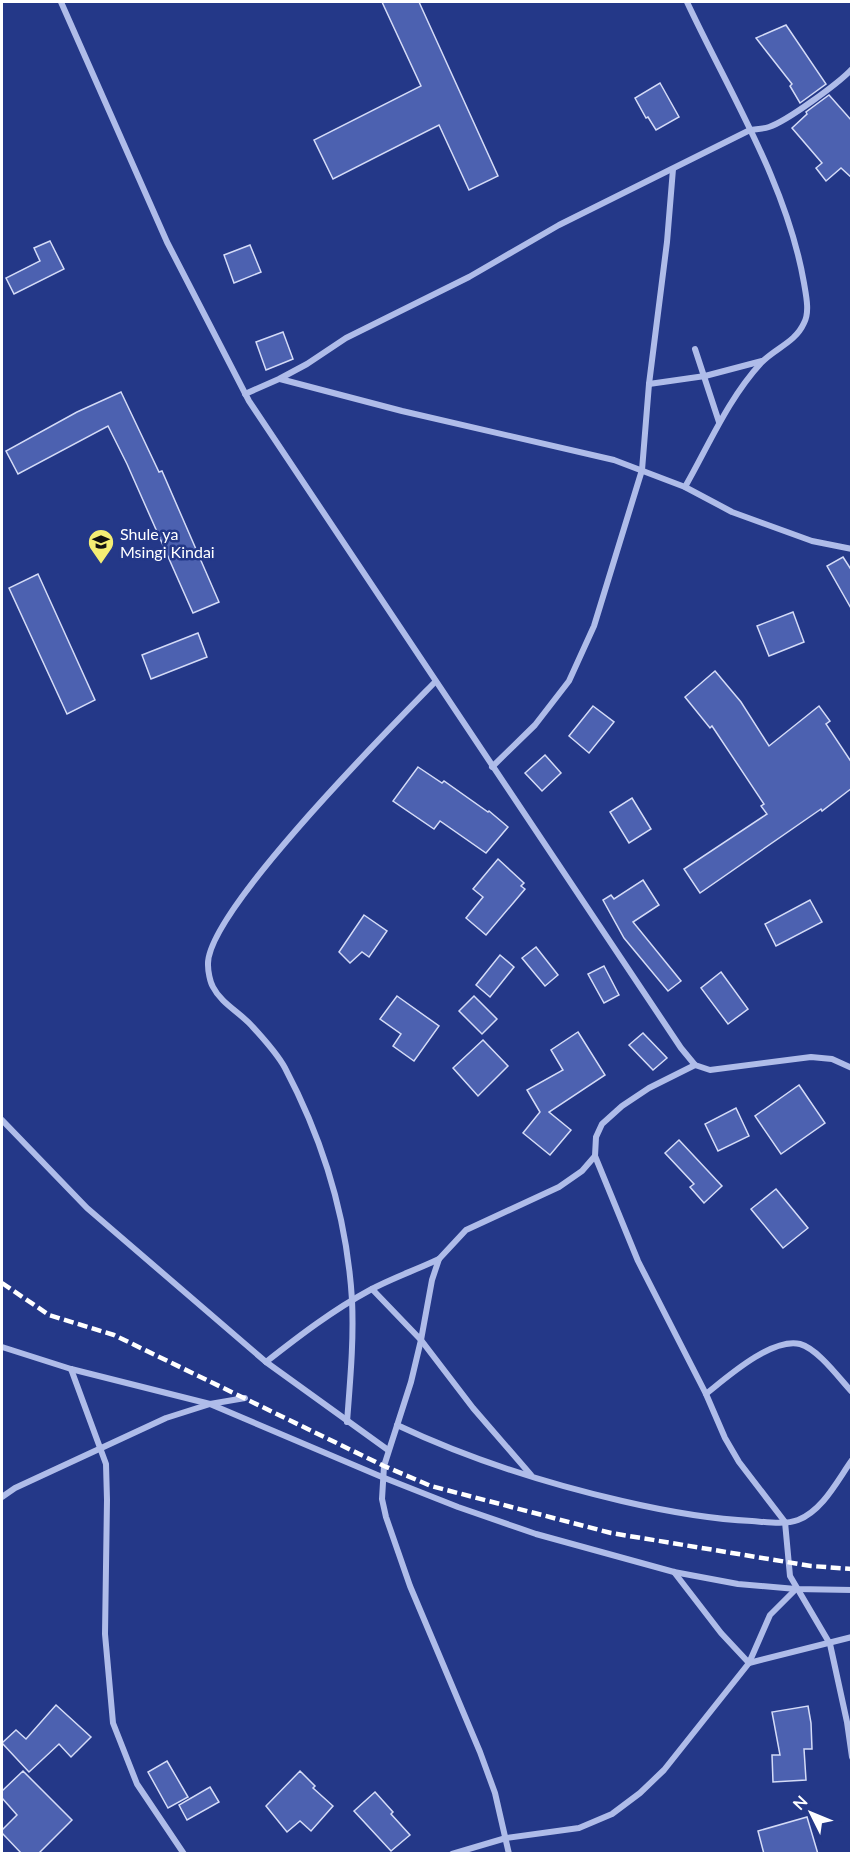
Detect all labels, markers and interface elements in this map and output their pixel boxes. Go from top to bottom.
place label: Shule ya Msingi Kindai [120,524,215,561]
school or university icon: Shule ya Msingi Kindai [86,527,116,565]
north arrow [781,1783,841,1843]
text: N [789,1791,811,1813]

